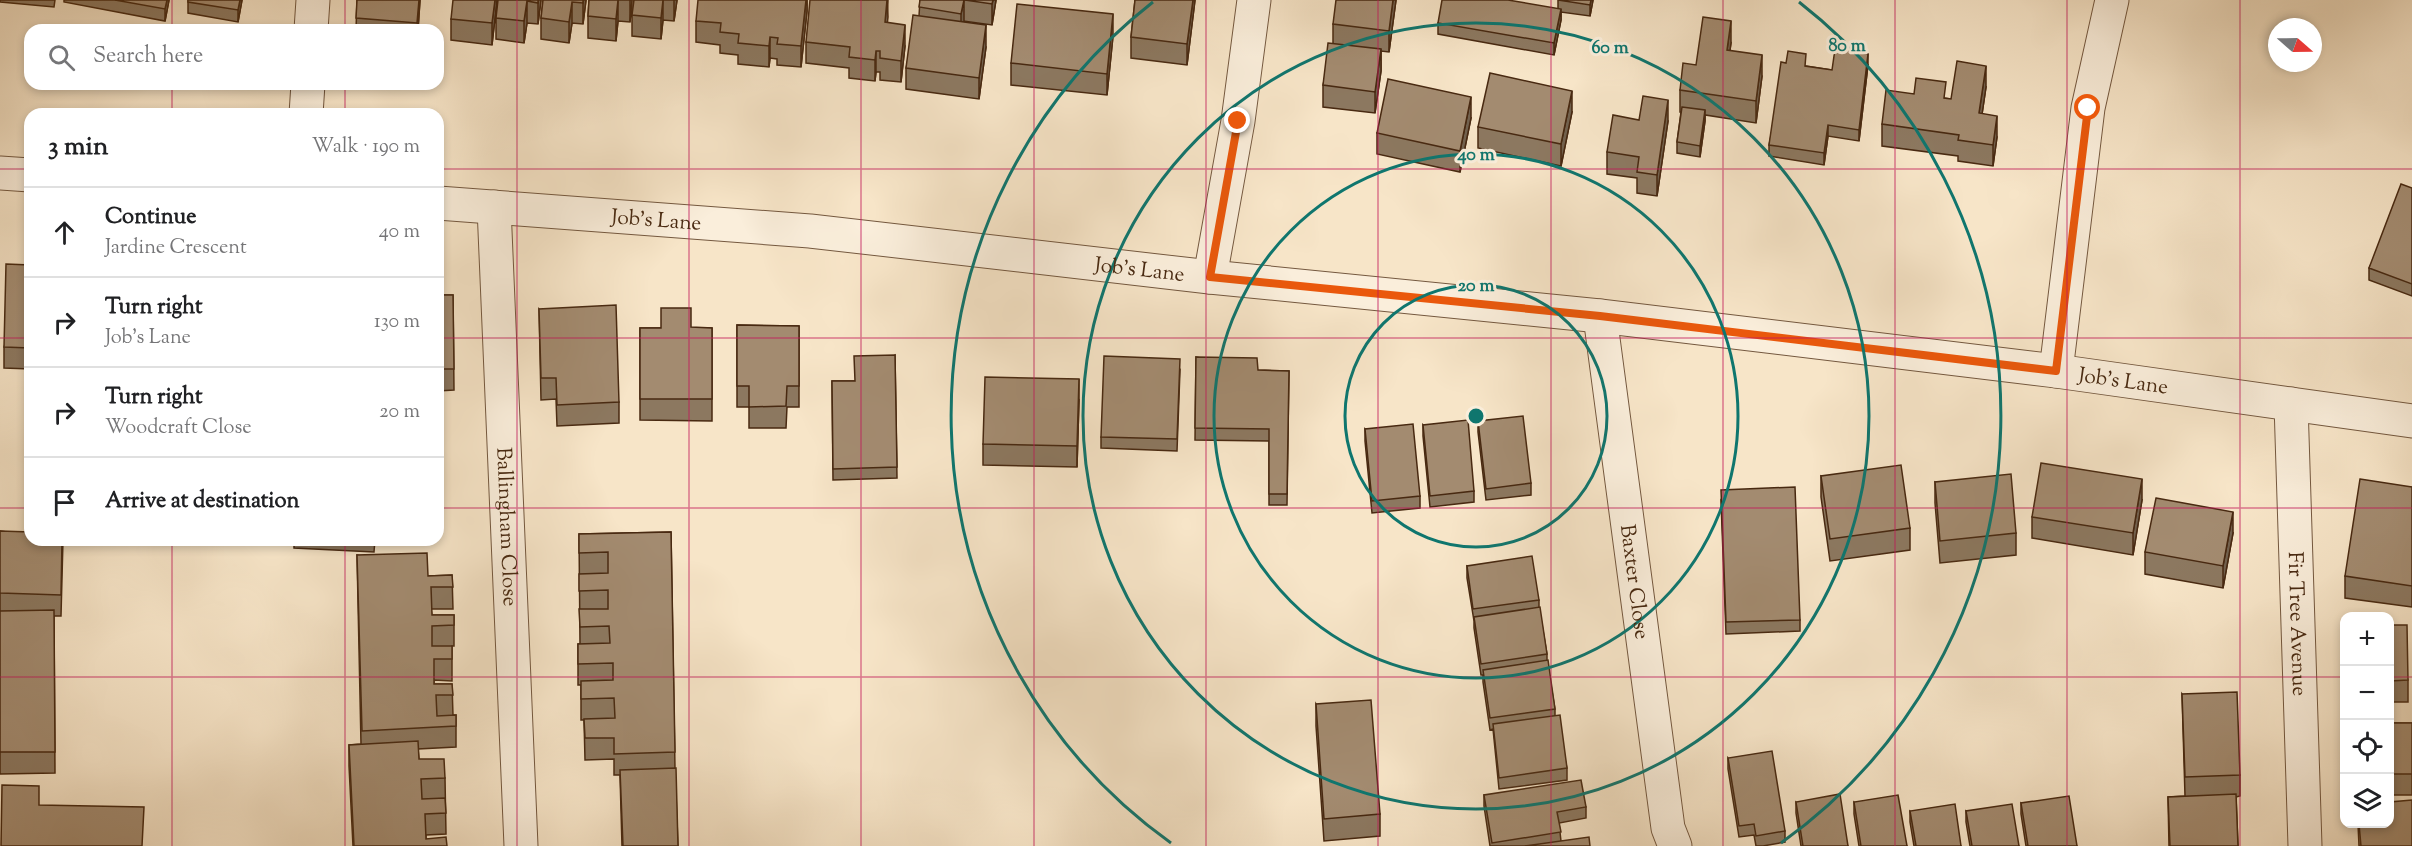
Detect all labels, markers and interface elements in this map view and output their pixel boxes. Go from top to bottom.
north arrow [2268,18,2322,72]
search box [24,24,444,90]
text: 80 m [1828,34,1866,60]
text: 60 m [1591,36,1629,62]
icon: search [45,41,78,74]
text: Search here [93,41,203,73]
route start [2074,94,2100,120]
route end [1224,107,1250,133]
text: 3 min [48,129,108,166]
text: Walk · 190 m [312,133,420,162]
text: 40 m [1456,143,1495,169]
text: Continue [105,202,196,234]
street label: Job's Lane [609,203,702,240]
icon: ahead [48,216,81,249]
text: 40 m [379,218,420,247]
text: Jardine Crescent [105,234,247,263]
street label: Job's Lane [1092,251,1186,291]
text: 20 m [1458,274,1494,300]
text: Turn right [105,292,202,324]
icon: right [48,306,81,339]
text: 130 m [374,308,420,337]
text: Job's Lane [105,324,191,353]
street label: Job's Lane [2075,361,2170,404]
text: Turn right [105,382,202,414]
icon: right [48,396,81,429]
text: 20 m [379,398,420,427]
centre of rings [1466,406,1486,426]
text: Woodcraft Close [105,414,252,443]
street label: Ballingham Close [487,447,524,607]
icon: arrive [48,486,81,519]
text: Arrive at destination [105,486,300,518]
street label: Baxter Close [1611,523,1656,641]
street label: Fir Tree Avenue [2279,551,2313,697]
map controls [2340,612,2394,828]
button: + [2340,612,2394,666]
button: − [2340,666,2394,720]
button: locate [2340,720,2394,774]
button: layers [2340,774,2394,828]

